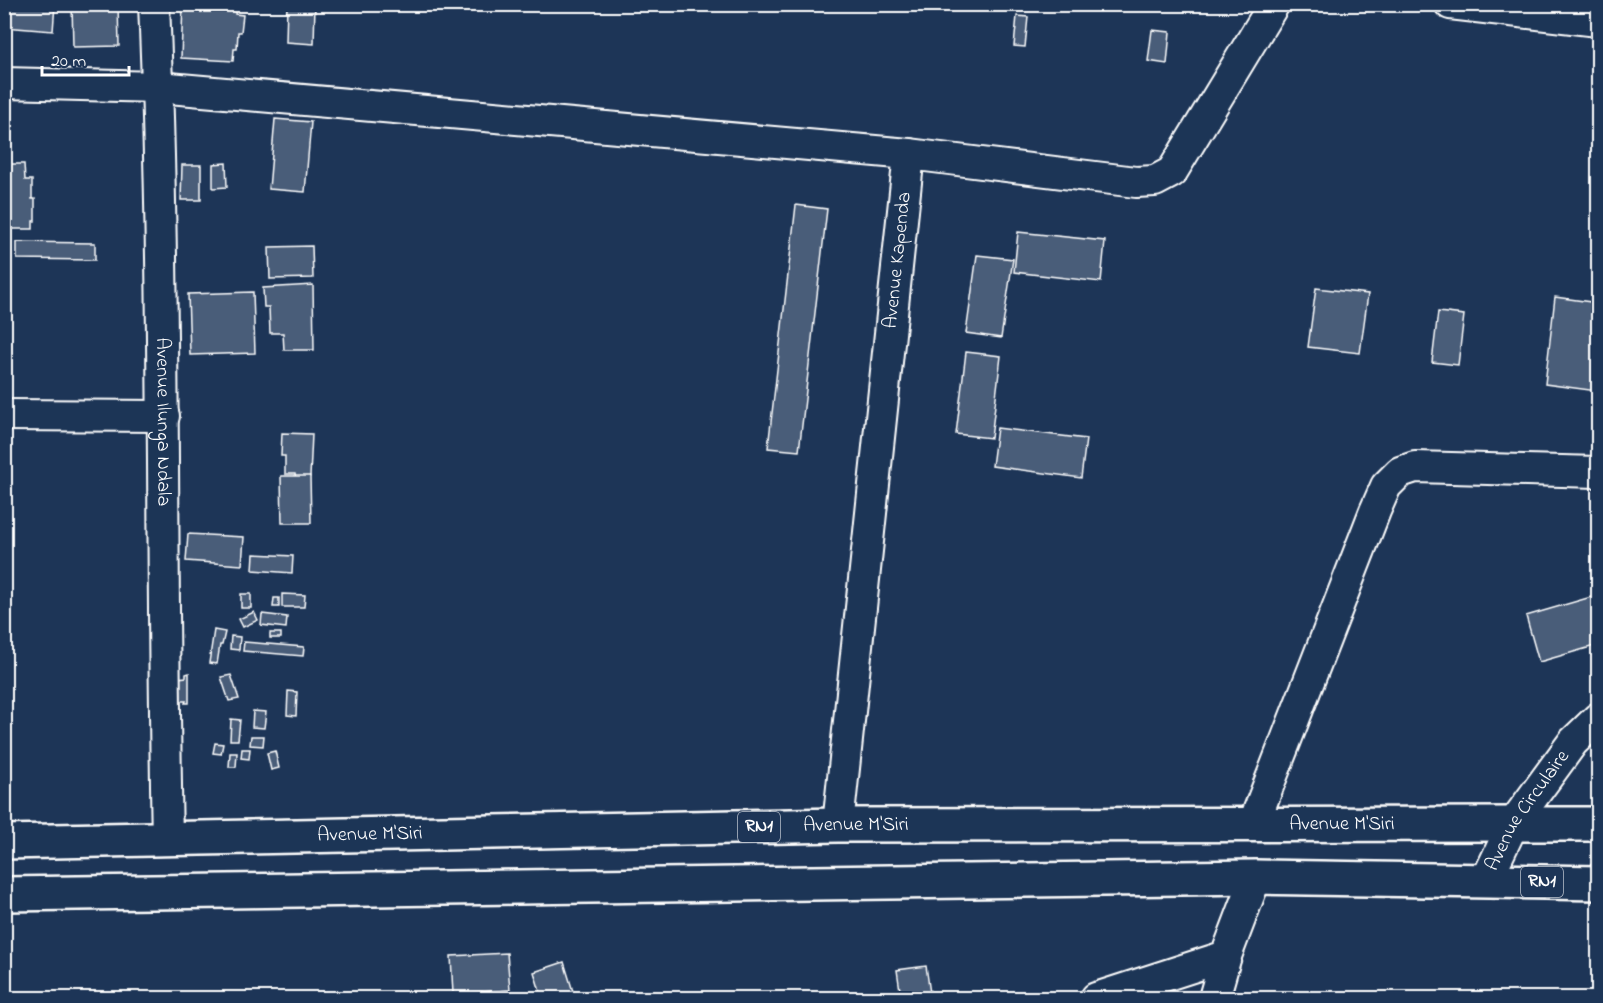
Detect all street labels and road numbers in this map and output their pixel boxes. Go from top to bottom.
street label: Avenue Kapenda [876,190,919,330]
street label: Avenue Ilunga Ndala [147,337,178,506]
street label: Avenue Circulaire [1478,744,1577,876]
street label: Avenue M'Siri [803,810,909,840]
street label: Avenue M'Siri [1289,810,1395,839]
road number: RN1 [738,812,780,842]
street label: Avenue M'Siri [317,819,423,850]
road number: RN1 [1521,867,1563,897]

